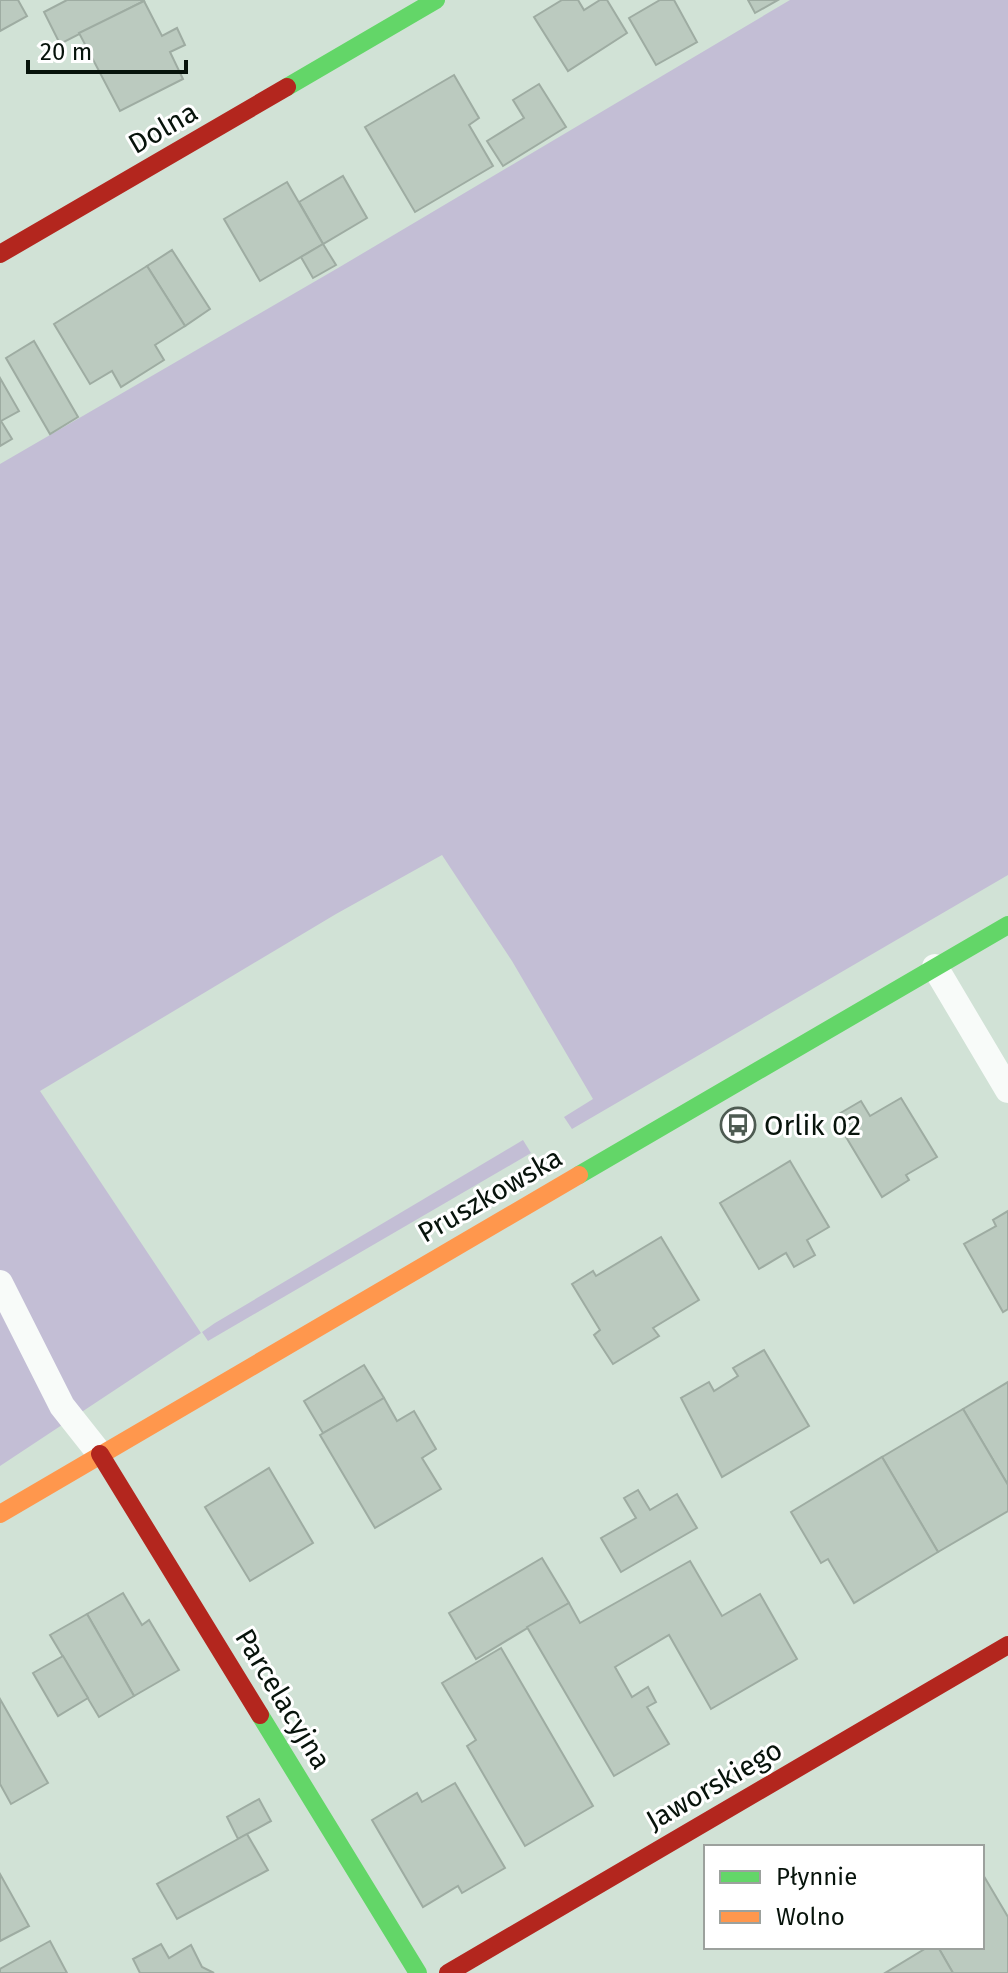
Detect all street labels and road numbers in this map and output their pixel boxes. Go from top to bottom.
street label: Dolna [123,95,203,161]
street label: Pruszkowska [412,1140,568,1250]
street label: Parcelacyjna [228,1623,338,1775]
street label: Jaworskiego [640,1733,788,1837]

